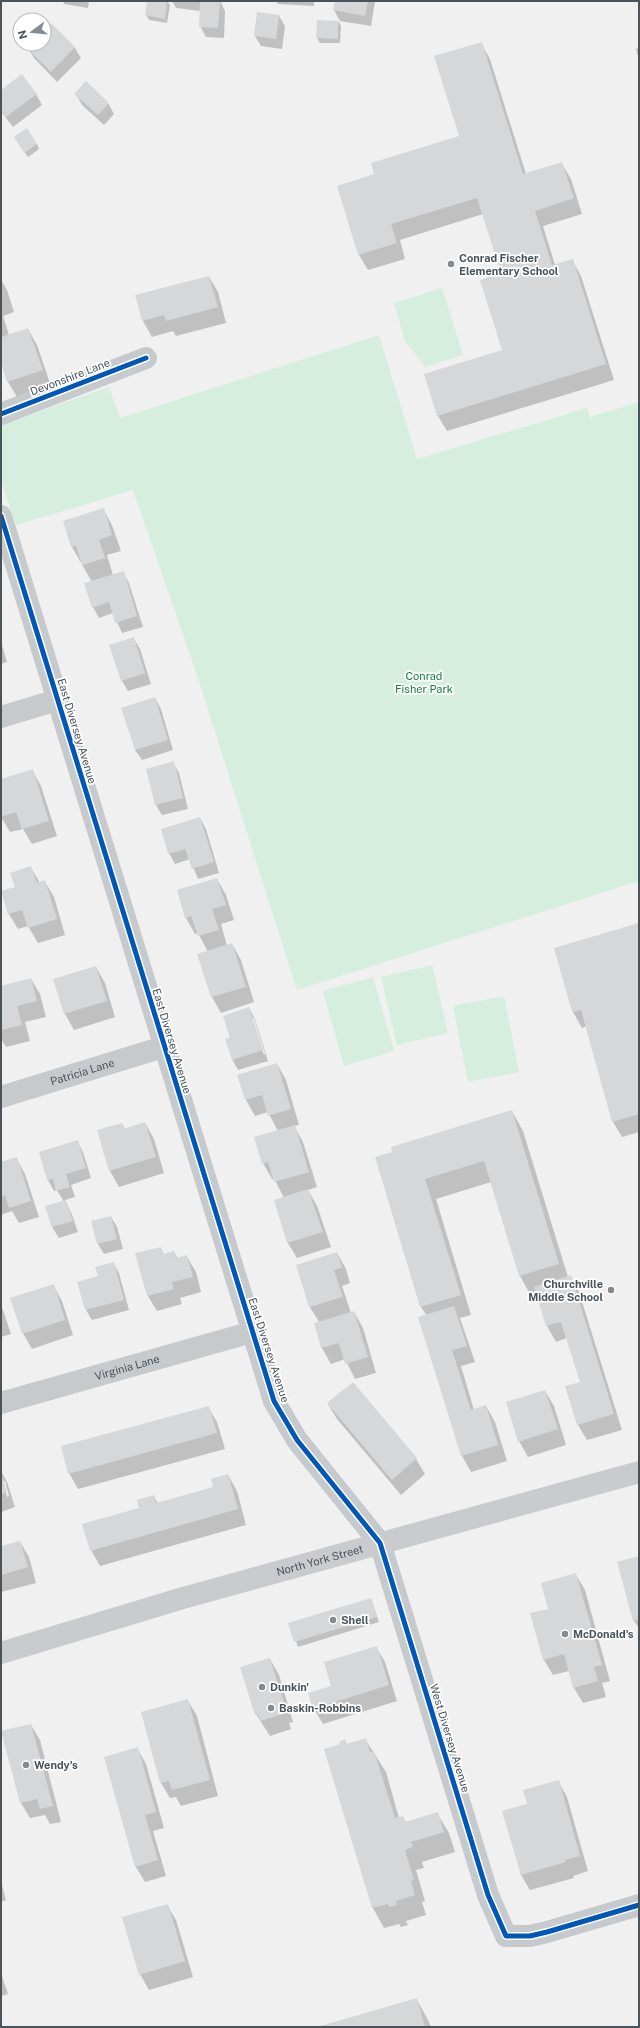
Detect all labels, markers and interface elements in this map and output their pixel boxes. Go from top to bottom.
north arrow [12,12,52,52]
text: N [15,29,29,41]
place label: Conrad Fischer Elementary School [459,252,559,277]
marker: Conrad Fischer Elementary School [446,259,456,269]
street label: Devonshire Lane [29,356,111,398]
park label: Conrad Fisher Park [395,670,453,695]
street label: East Diversey Avenue [55,677,99,785]
street label: East Diversey Avenue [150,987,194,1095]
street label: Patricia Lane [49,1056,116,1087]
place label: Churchville Middle School [528,1278,603,1303]
marker: Churchville Middle School [606,1285,616,1295]
street label: East Diversey Avenue [246,1296,292,1404]
street label: Virginia Lane [93,1352,161,1382]
street label: North York Street [275,1543,364,1578]
place label: Shell [341,1614,369,1626]
marker: Shell [328,1615,338,1625]
place label: McDonald's [573,1628,634,1640]
marker: McDonald's [560,1629,570,1639]
place label: Dunkin' [270,1681,309,1693]
marker: Dunkin' [257,1682,267,1692]
street label: West Diversey Avenue [428,1682,472,1794]
place label: Baskin-Robbins [279,1702,361,1714]
marker: Baskin-Robbins [266,1703,276,1713]
place label: Wendy's [34,1759,78,1771]
marker: Wendy's [21,1760,31,1770]

